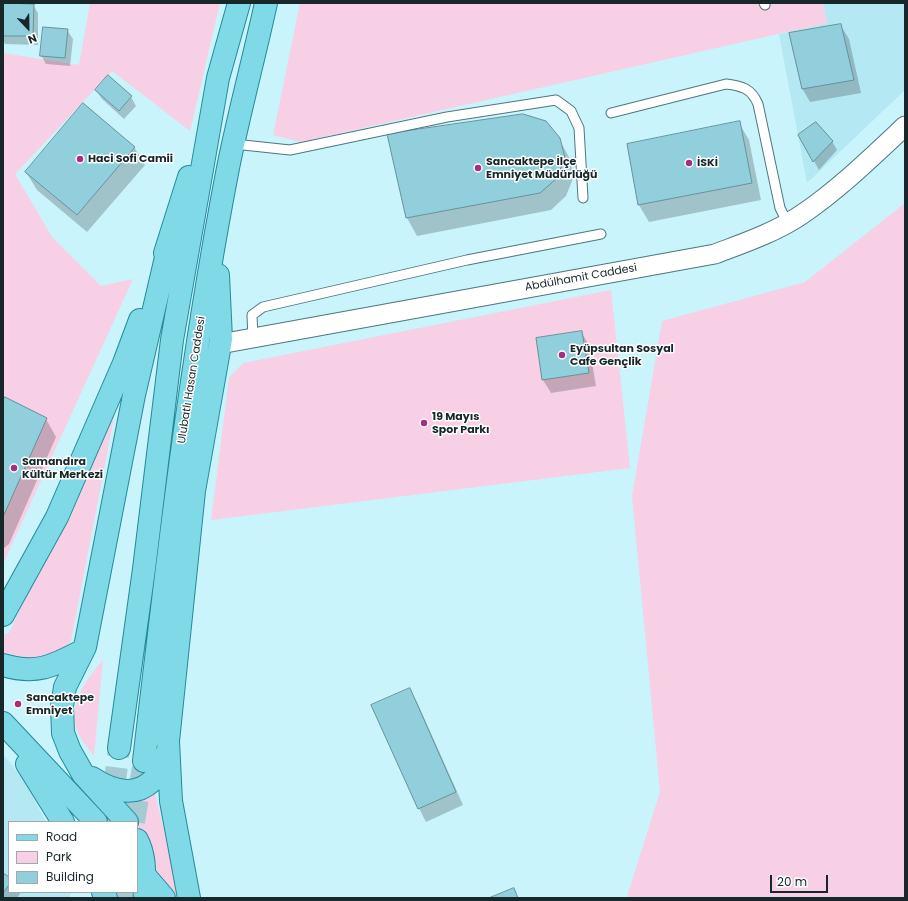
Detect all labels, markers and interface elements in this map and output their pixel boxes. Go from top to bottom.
north arrow [8,8,48,48]
text: N [26,30,39,48]
place label: Haci Sofi Camii [88,152,173,166]
marker: Haci Sofi Camii [75,154,85,164]
place label: Sancaktepe İlçe Emniyet Müdürlüğü [486,155,597,181]
place label: İSKİ [697,156,718,170]
marker: İSKİ [684,158,694,168]
marker: Sancaktepe İlçe Emniyet Müdürlüğü [473,163,483,173]
street label: Abdülhamit Caddesi [524,262,638,294]
street label: Ulubatlı Hasan Caddesi [175,315,209,445]
place label: Eyüpsultan Sosyal Cafe Gençlik [570,342,674,368]
marker: Eyüpsultan Sosyal Cafe Gençlik [557,350,567,360]
place label: 19 Mayıs Spor Parkı [432,410,490,436]
marker: 19 Mayıs Spor Parkı [419,418,429,428]
place label: Samandıra Kültür Merkezi [22,455,103,481]
marker: Samandıra Kültür Merkezi [9,463,19,473]
place label: Sancaktepe Emniyet [26,691,94,717]
marker: Sancaktepe Emniyet [13,699,23,709]
legend [8,821,138,893]
text: Road [46,828,77,845]
text: Park [46,848,72,865]
scale bar [772,867,830,893]
text: Building [46,868,94,885]
text: 20 m [777,873,807,890]

